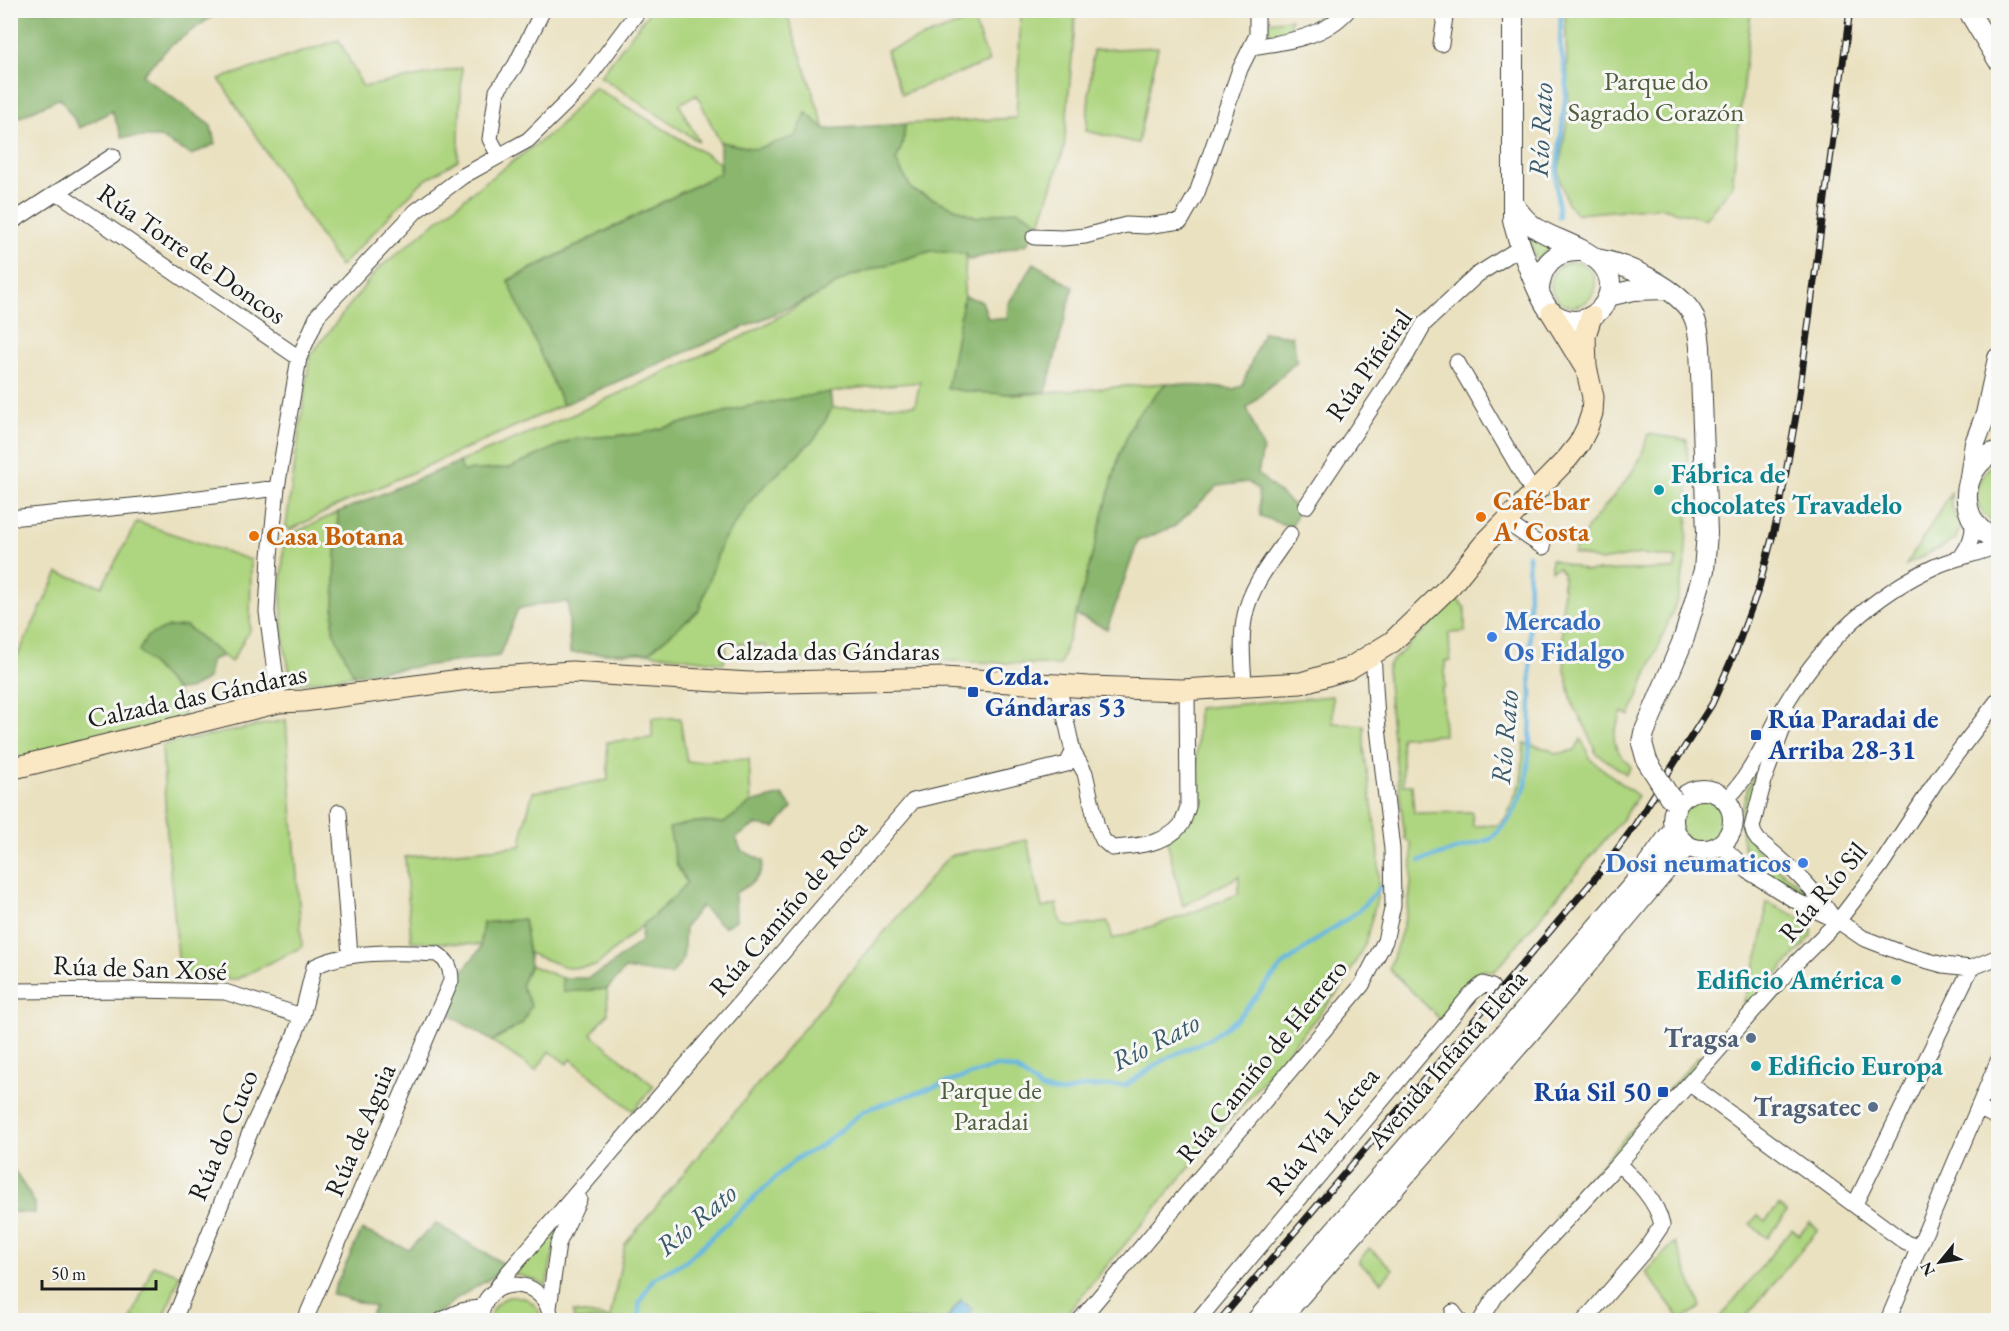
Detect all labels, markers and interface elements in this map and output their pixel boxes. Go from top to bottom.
park label: Parque do Sagrado Corazón [1568,63,1744,129]
water label: Río Rato [1520,81,1560,178]
street label: Rúa Torre de Doncos [91,175,293,332]
street label: Rúa Piñeiral [1317,302,1420,428]
place label: Fábrica de chocolates Travadelo [1671,456,1902,522]
place label: Café-bar A' Costa [1492,483,1591,549]
marker: Fábrica de chocolates Travadelo [1652,483,1666,497]
marker: Café-bar A' Costa [1474,510,1488,524]
place label: Casa Botana [266,518,404,553]
marker: Casa Botana [247,529,261,543]
place label: Mercado Os Fidalgo [1504,603,1625,669]
marker: Mercado Os Fidalgo [1485,630,1499,644]
street label: Calzada das Gándaras [716,633,940,668]
street label: Calzada das Gándaras [84,655,310,736]
place label: Czda. Gándaras 53 [985,658,1126,724]
marker: Czda. Gándaras 53 [966,685,980,699]
water label: Río Rato [1482,688,1526,786]
place label: Rúa Paradai de Arriba 28-31 [1767,701,1939,767]
marker: Rúa Paradai de Arriba 28-31 [1749,728,1763,742]
street label: Rúa Camiño de Roca [701,812,874,1004]
street label: Rúa Río Sil [1771,834,1875,949]
place label: Dosi neumaticos [1605,845,1791,880]
marker: Dosi neumaticos [1796,856,1810,870]
street label: Rúa de San Xosé [52,947,228,988]
street label: Rúa Camiño de Herrero [1168,951,1355,1170]
street label: Avenida Infanta Elena [1358,961,1535,1157]
place label: Edificio América [1697,962,1884,997]
marker: Edificio América [1889,973,1903,987]
water label: Río Rato [1105,1003,1206,1079]
place label: Tragsa [1664,1020,1739,1055]
marker: Tragsa [1744,1031,1758,1045]
place label: Edificio Europa [1768,1048,1943,1083]
street label: Rúa de Aguia [316,1058,403,1202]
street label: Rúa Vía Láctea [1259,1059,1387,1202]
marker: Edificio Europa [1749,1059,1763,1073]
street label: Rúa do Cuco [179,1064,266,1206]
park label: Parque de Paradai [940,1072,1042,1138]
place label: Rúa Sil 50 [1534,1074,1651,1109]
marker: Rúa Sil 50 [1656,1085,1670,1099]
place label: Tragsatec [1753,1089,1861,1124]
marker: Tragsatec [1866,1100,1880,1114]
water label: Río Rato [648,1174,744,1263]
north arrow [1910,1232,1970,1292]
scale bar [42,1253,156,1291]
text: N [1915,1258,1940,1280]
text: 50 m [51,1262,86,1285]

